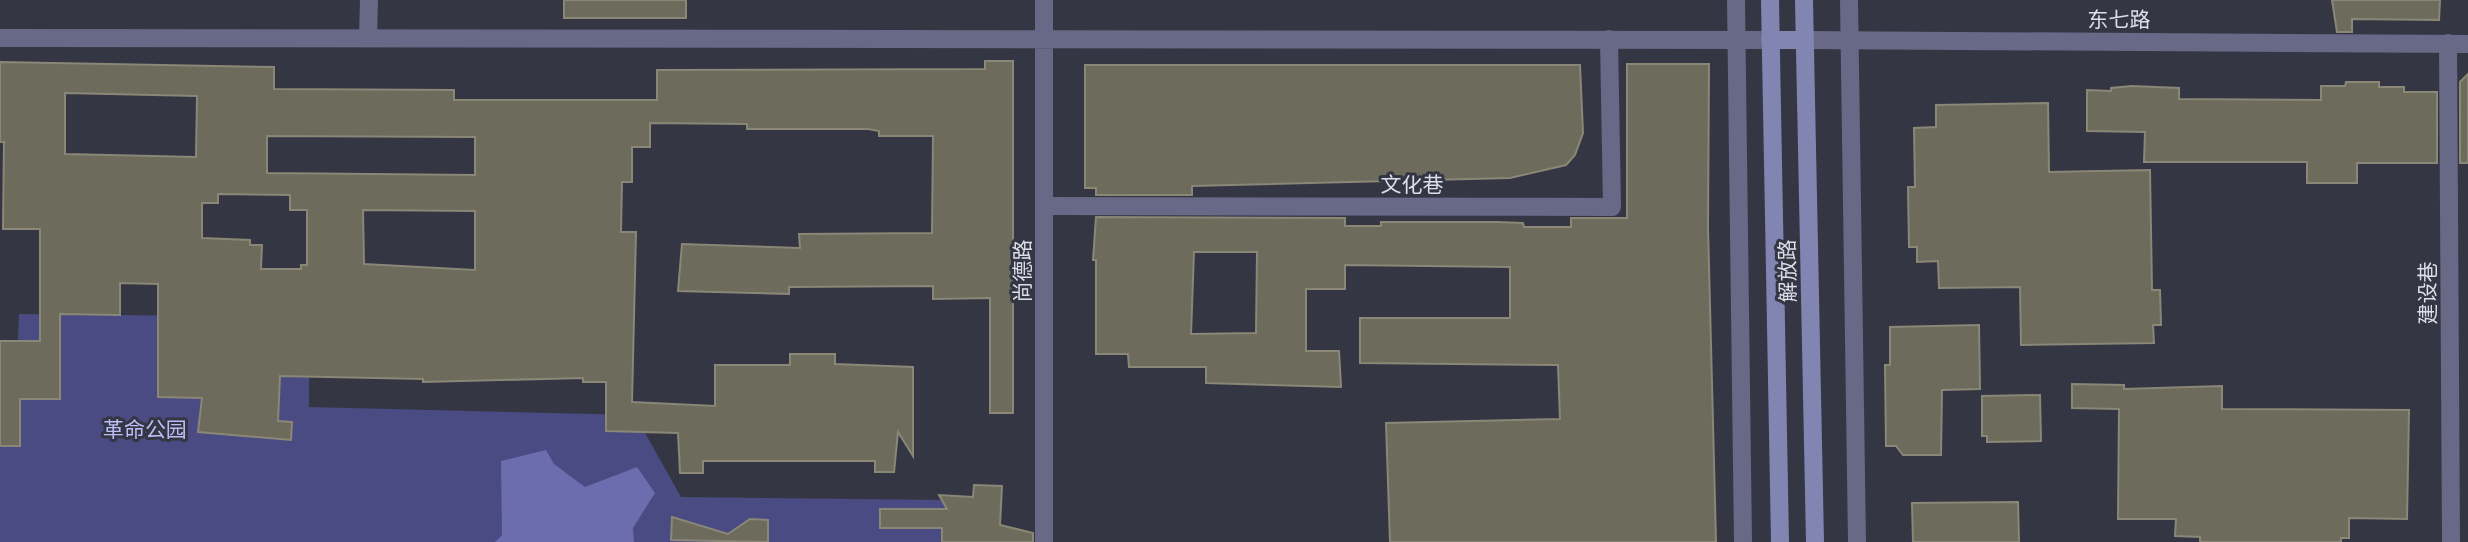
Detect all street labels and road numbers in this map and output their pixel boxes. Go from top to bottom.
street label: 东七路 [2088,3,2151,35]
street label: 文化巷 [1381,168,1444,200]
street label: 解放路 [1770,239,1804,303]
street label: 尚德路 [1006,240,1038,303]
street label: 建设巷 [2411,262,2443,325]

